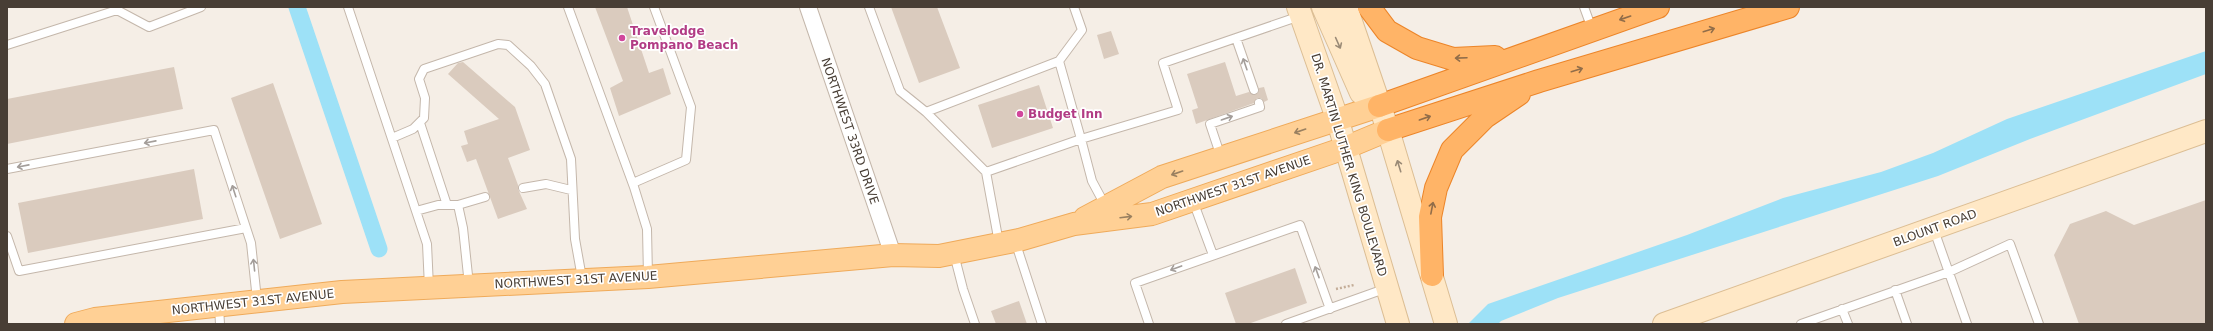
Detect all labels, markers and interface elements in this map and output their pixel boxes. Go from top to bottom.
one-way arrow [1619,15,1631,23]
place label: Travelodge Pompano Beach [630,24,738,52]
one-way arrow [1702,26,1715,33]
marker: Travelodge Pompano Beach [617,33,627,43]
one-way arrow [1335,36,1343,48]
street label: DR. MARTIN LUTHER KING BOULEVARD [1308,52,1390,278]
one-way arrow [1455,55,1468,62]
street label: NORTHWEST 33RD DRIVE [818,56,882,206]
one-way arrow [1241,58,1249,70]
one-way arrow [1570,66,1583,73]
place label: Budget Inn [1028,107,1102,121]
marker: Budget Inn [1015,109,1025,119]
one-way arrow [1419,113,1431,121]
one-way arrow [1220,114,1233,121]
one-way arrow [1293,128,1306,135]
one-way arrow [144,138,157,146]
street label: NORTHWEST 31ST AVENUE [1154,153,1312,219]
one-way arrow [1395,159,1402,172]
one-way arrow [16,162,29,170]
one-way arrow [1171,169,1183,177]
one-way arrow [230,186,238,198]
one-way arrow [1428,202,1436,215]
street label: BLOUNT ROAD [1891,206,1979,250]
one-way arrow [1119,214,1132,221]
one-way arrow [250,259,257,272]
one-way arrow [1170,265,1183,272]
one-way arrow [1313,266,1320,279]
street label: NORTHWEST 31ST AVENUE [494,269,658,291]
street label: NORTHWEST 31ST AVENUE [171,287,335,317]

